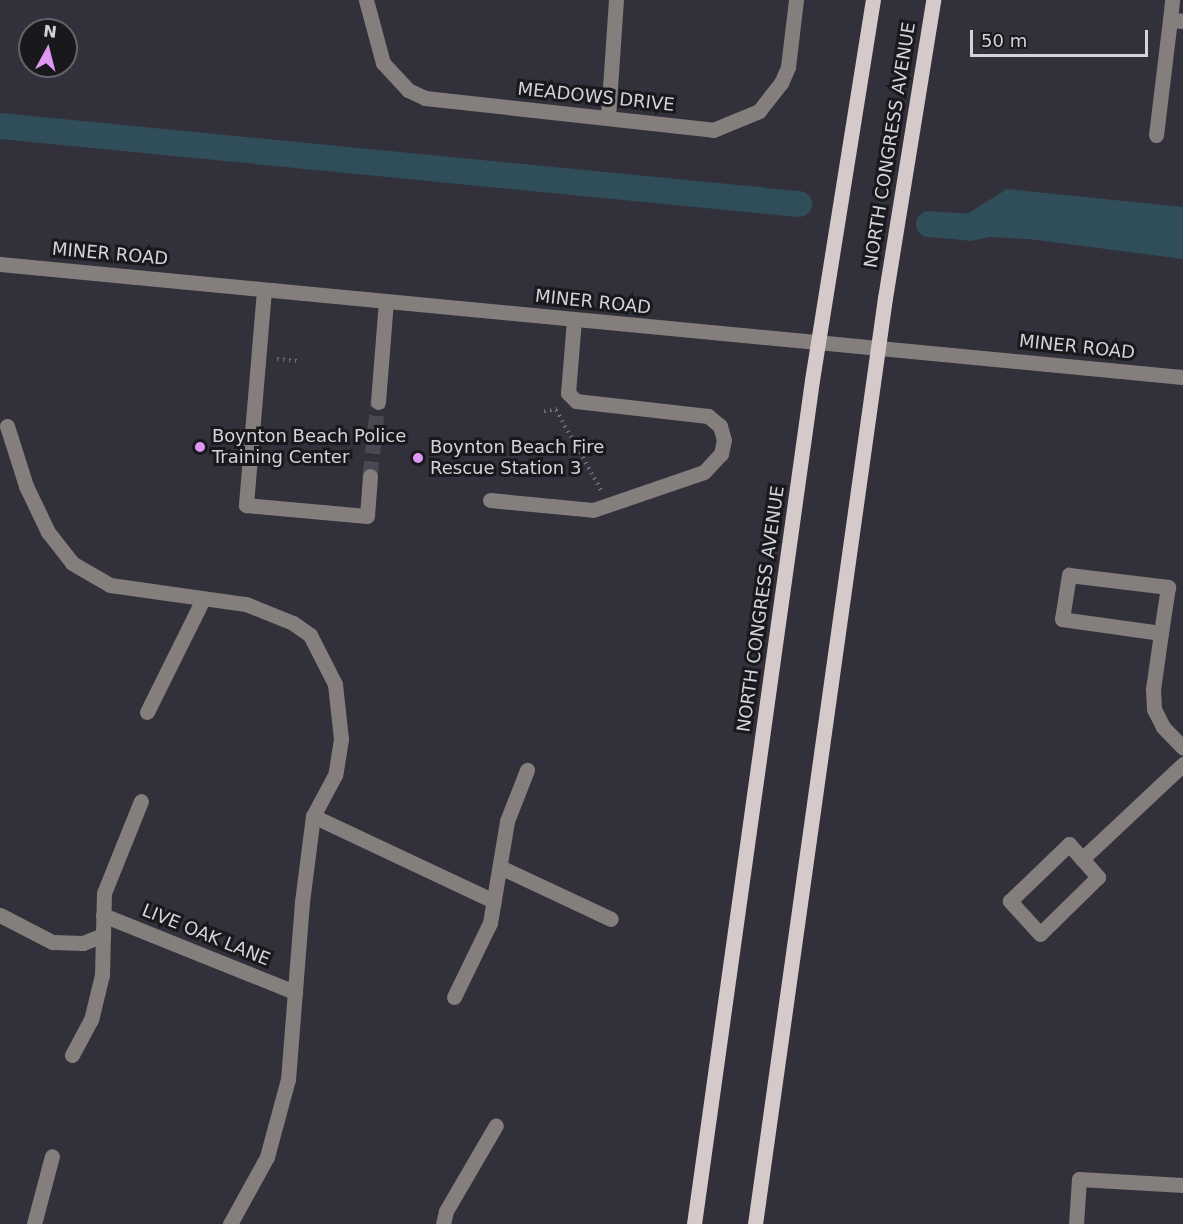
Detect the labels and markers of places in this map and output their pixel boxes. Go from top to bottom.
place label: Boynton Beach Police Training Center [212,426,406,468]
place label: Boynton Beach Fire Rescue Station 3 [430,437,604,480]
marker: Boynton Beach Police Training Center [193,440,207,454]
marker: Boynton Beach Fire Rescue Station 3 [411,451,425,465]

